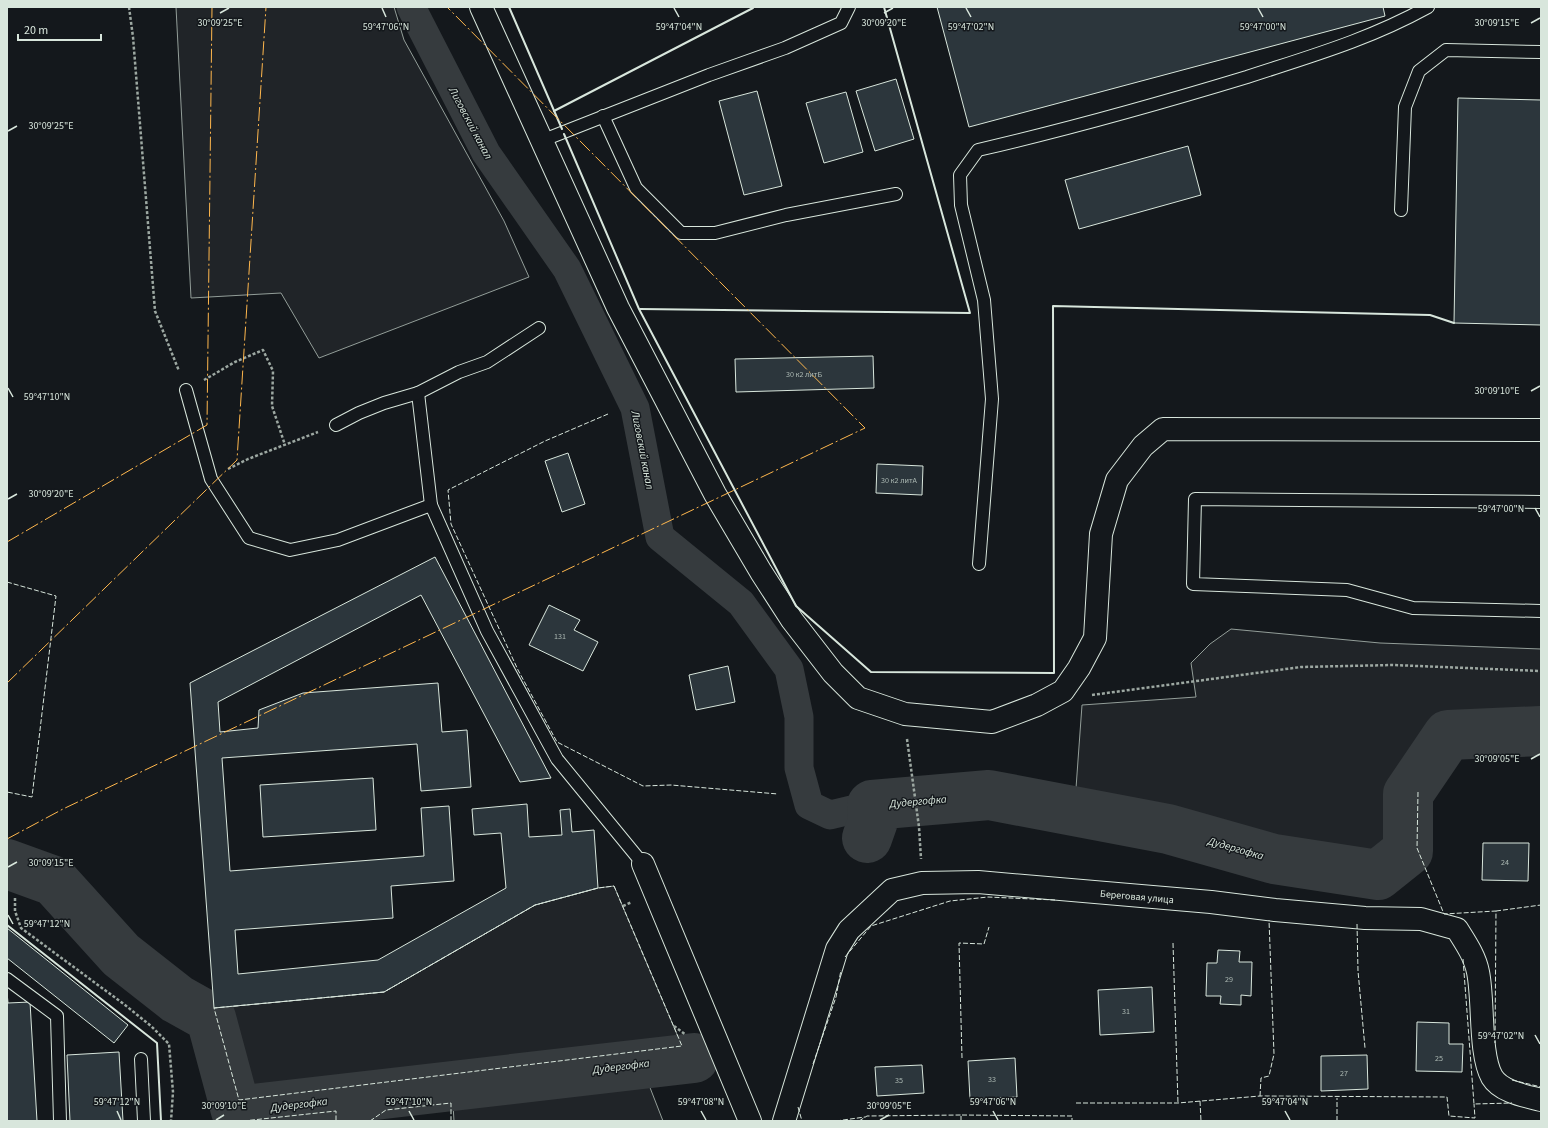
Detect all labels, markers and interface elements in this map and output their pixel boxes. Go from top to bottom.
scale bar [18,16,101,42]
text: 30°09'25"E [197,16,243,30]
text: 30°09'20"E [861,16,907,30]
text: 30°09'15"E [1474,16,1520,30]
text: 59°47'06"N [363,20,409,34]
text: 59°47'04"N [656,20,702,34]
text: 59°47'02"N [948,20,994,34]
text: 59°47'00"N [1240,20,1286,34]
text: 20 m [24,22,48,39]
water label: Лиговский канал [445,84,496,162]
text: 30°09'25"E [28,119,74,133]
house number: 30 к2 литБ [786,369,822,380]
text: 30°09'10"E [1474,384,1520,398]
text: 59°47'10"N [24,390,70,404]
water label: Лиговский канал [627,408,658,491]
house number: 30 к2 литА [881,475,918,486]
text: 30°09'20"E [28,487,74,501]
text: 59°47'00"N [1478,502,1524,516]
house number: 131 [554,631,566,642]
text: 30°09'05"E [1474,752,1520,766]
water label: Дудергофка [888,792,947,812]
water label: Дудергофка [1205,833,1266,864]
text: 30°09'15"E [28,856,74,870]
house number: 24 [1501,857,1509,868]
street label: Береговая улица [1100,887,1174,907]
text: 59°47'12"N [24,917,70,931]
house number: 29 [1225,974,1233,985]
house number: 31 [1122,1006,1130,1017]
text: 59°47'02"N [1478,1029,1524,1043]
house number: 25 [1435,1053,1443,1064]
water label: Дудергофка [591,1056,650,1078]
house number: 27 [1340,1068,1348,1079]
house number: 33 [988,1074,996,1085]
house number: 35 [895,1075,903,1086]
water label: Дудергофка [269,1094,328,1116]
text: 59°47'12"N [94,1095,140,1109]
text: 59°47'10"N [386,1095,432,1109]
text: 59°47'08"N [678,1095,724,1109]
text: 59°47'06"N [970,1095,1016,1109]
text: 59°47'04"N [1262,1095,1308,1109]
text: 30°09'10"E [201,1099,247,1113]
text: 30°09'05"E [866,1099,912,1113]

